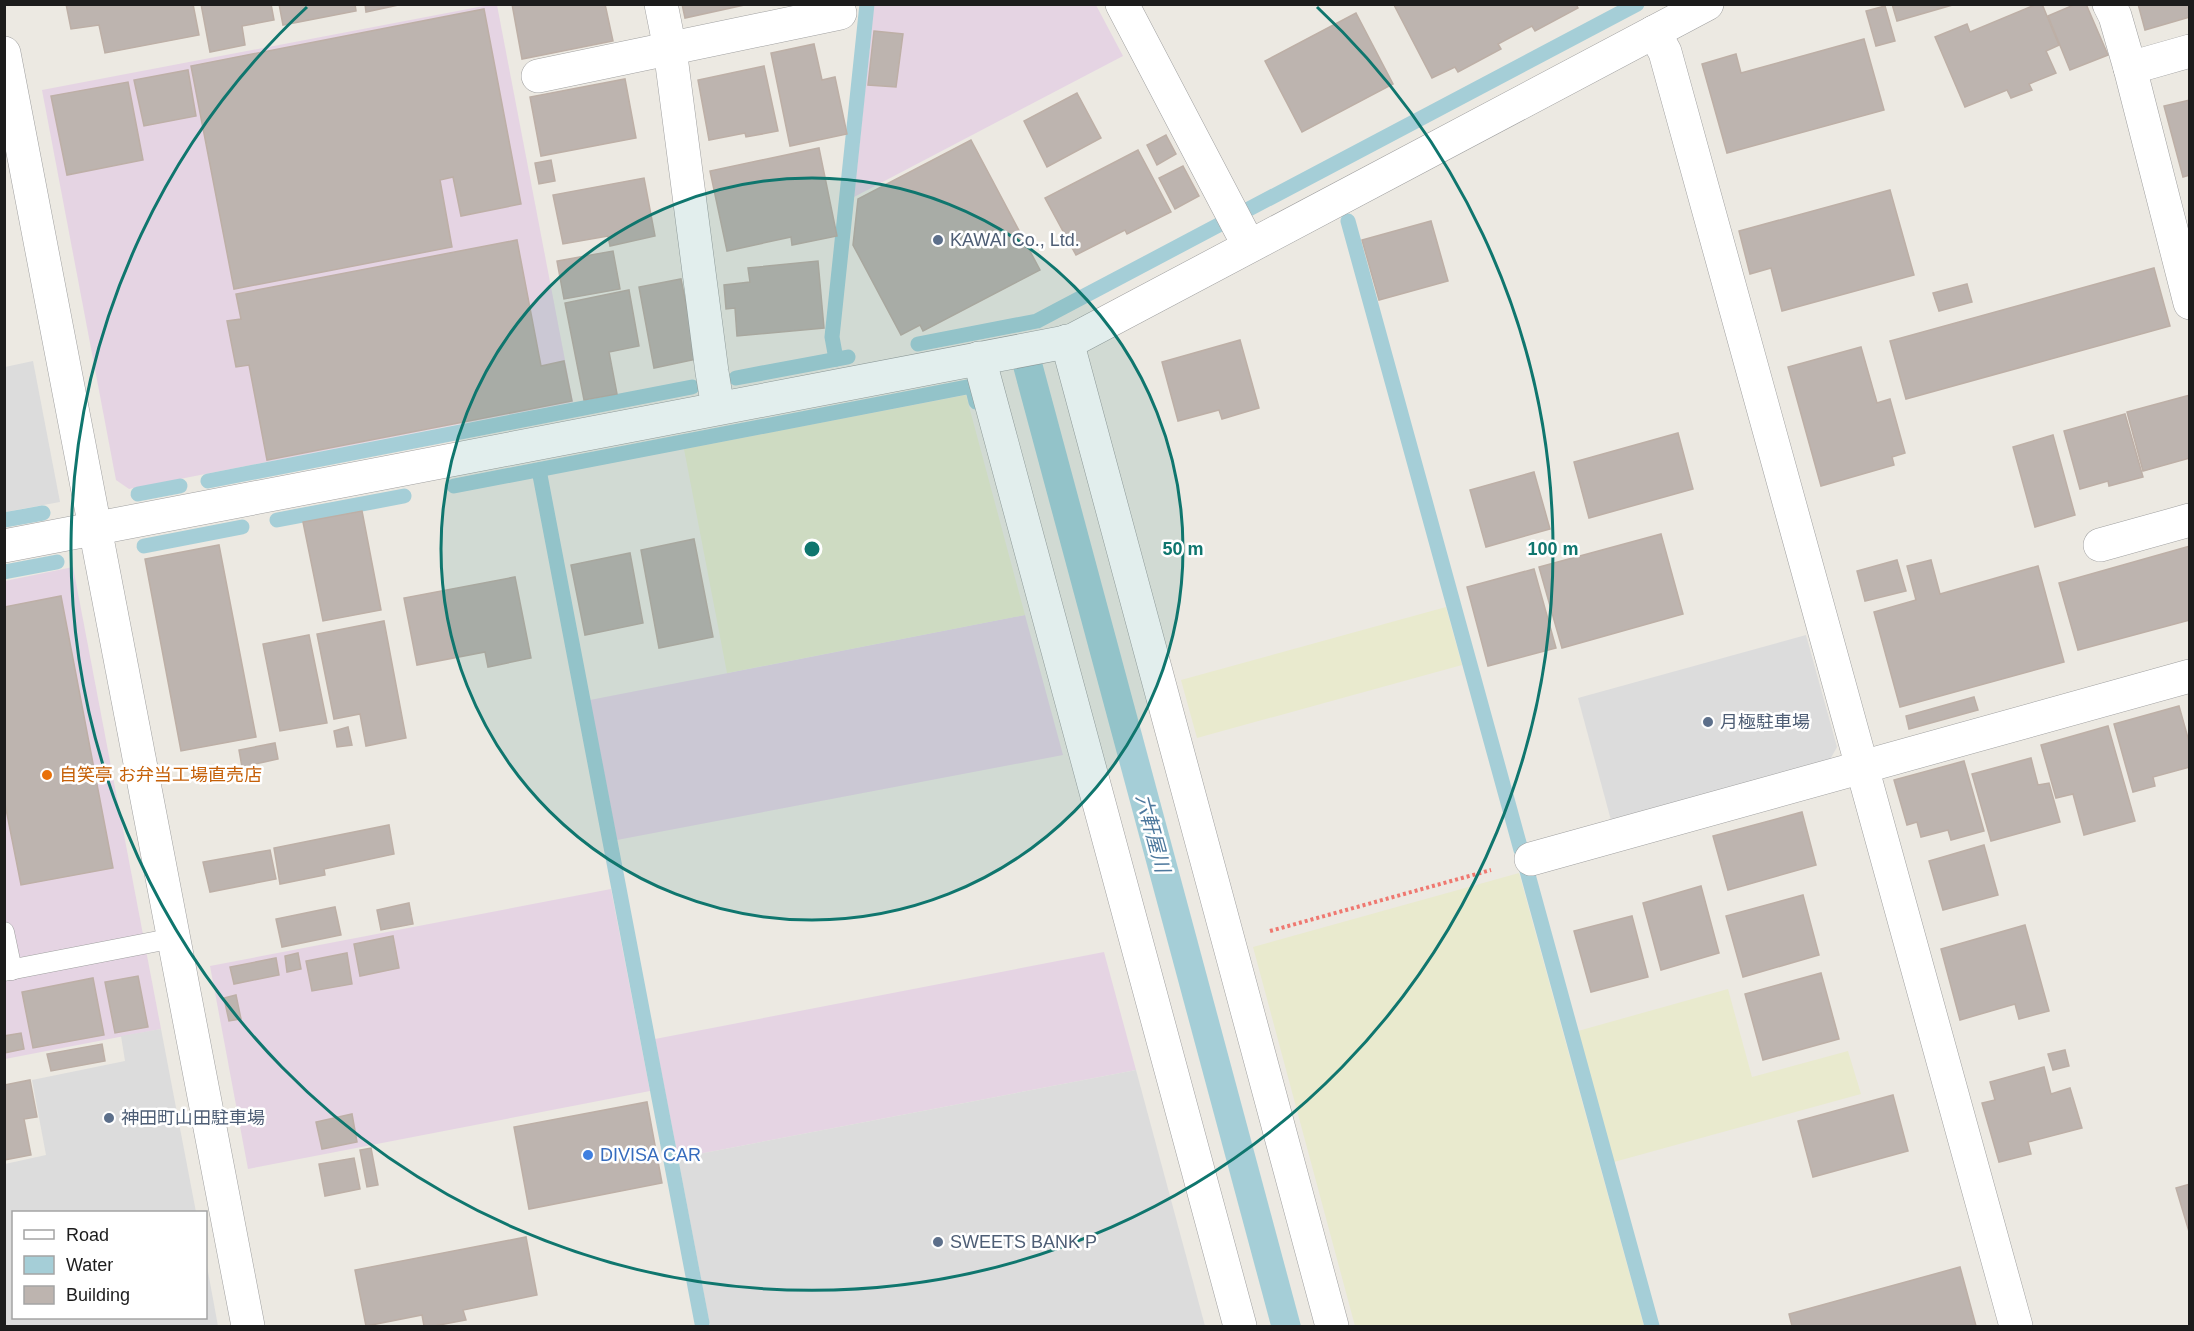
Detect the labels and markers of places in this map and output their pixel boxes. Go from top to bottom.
place label: KAWAI Co., Ltd. [950,230,1080,250]
marker: KAWAI Co., Ltd. [931,233,945,247]
centre of rings [802,539,822,559]
place label: 月極駐車場 [1720,712,1810,732]
marker: 月極駐車場 [1701,715,1715,729]
place label: 自笑亭 お弁当工場直売店 [59,765,262,785]
marker: 自笑亭 お弁当工場直売店 [40,768,54,782]
place label: 神田町山田駐車場 [121,1108,265,1128]
marker: 神田町山田駐車場 [102,1111,116,1125]
place label: DIVISA CAR [600,1145,701,1165]
marker: DIVISA CAR [581,1148,595,1162]
place label: SWEETS BANK P [950,1232,1097,1252]
marker: SWEETS BANK P [931,1235,945,1249]

